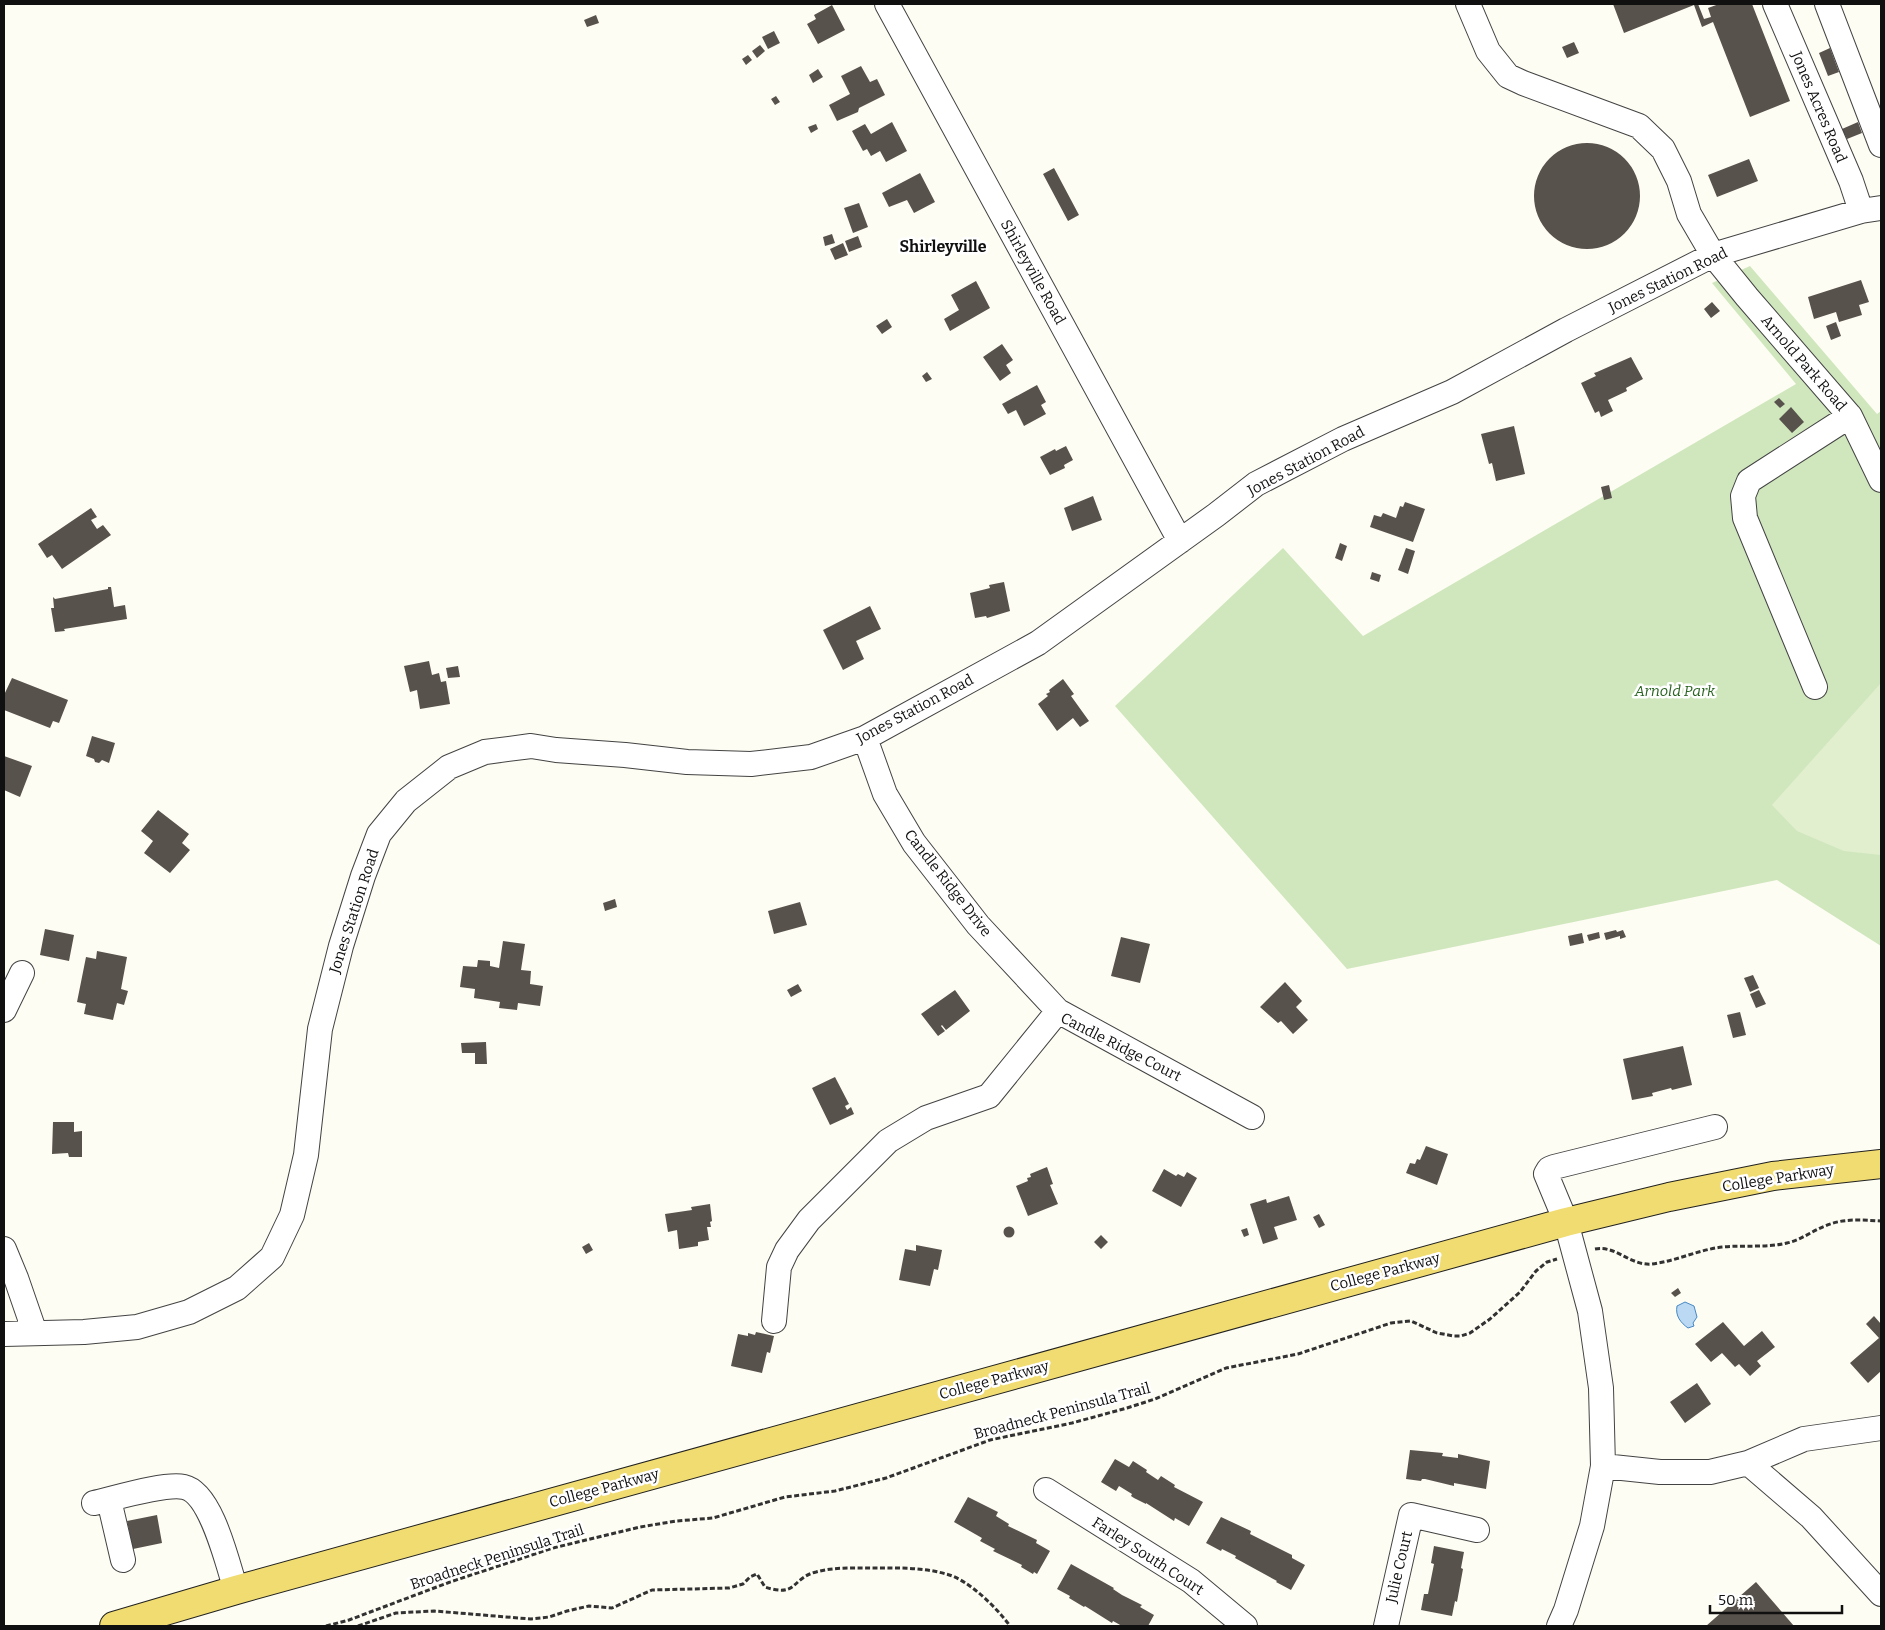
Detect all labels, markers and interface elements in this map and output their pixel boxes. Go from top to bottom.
street label: Jones Acres Road [1787,48,1851,165]
street label: Shirleyville Road [997,216,1069,328]
district label: Shirleyville [899,237,987,256]
street label: Jones Station Road [1605,243,1730,317]
street label: Arnold Park Road [1758,311,1851,415]
street label: Jones Station Road [1244,423,1368,500]
street label: Jones Station Road [853,671,977,748]
park label: Arnold Park [1634,682,1716,700]
street label: Candle Ridge Drive [901,826,995,940]
street label: Jones Station Road [325,846,383,976]
street label: Candle Ridge Court [1058,1009,1185,1086]
street label: College Parkway [1721,1160,1835,1196]
street label: College Parkway [1328,1249,1442,1295]
street label: College Parkway [937,1357,1051,1403]
street label: Broadneck Peninsula Trail [972,1379,1152,1443]
street label: College Parkway [547,1465,661,1511]
street label: Farley South Court [1089,1513,1208,1599]
street label: Broadneck Peninsula Trail [408,1520,586,1594]
street label: Julie Court [1382,1529,1416,1606]
scale bar [1710,1582,1842,1614]
text: 50 m [1718,1591,1754,1609]

